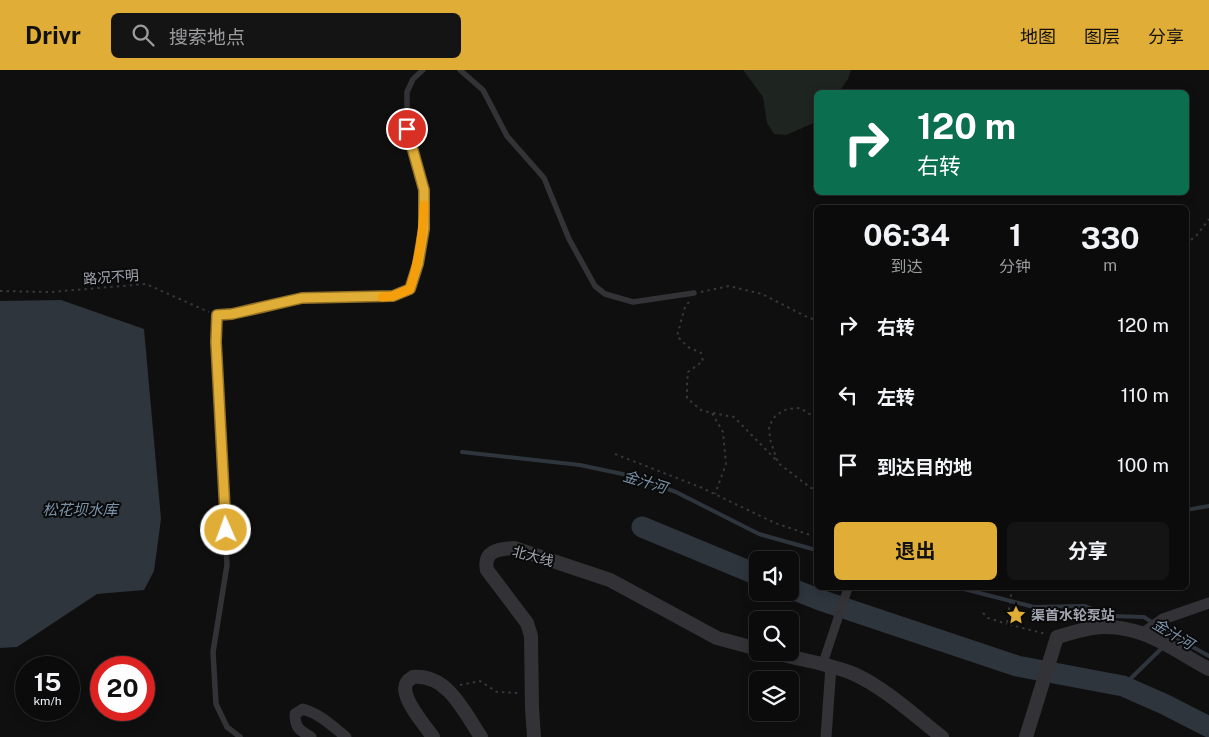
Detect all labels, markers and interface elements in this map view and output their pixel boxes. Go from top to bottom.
search box [111,13,461,58]
text: Drivr [25,21,81,49]
icon: search [129,21,157,49]
text: 搜索地点 [169,26,245,48]
text: 地图 [1020,26,1056,47]
text: 图层 [1084,26,1120,47]
text: 分享 [1148,26,1184,47]
text: 120 m [917,106,1016,147]
pin [386,108,428,150]
icon: right [834,110,899,175]
icon: arrive [393,115,421,143]
text: 右转 [917,153,961,179]
text: 06:34 [863,217,950,253]
text: 1 [1009,217,1022,253]
text: 330 [1081,220,1140,256]
text: m [1103,256,1117,275]
text: 到达 [891,257,923,276]
text: 分钟 [999,257,1031,276]
street label: 路况不明 [83,267,139,287]
icon: right [834,311,862,339]
text: 120 m [1117,314,1169,336]
text: 右转 [877,316,915,338]
icon: left [834,381,862,409]
text: 110 m [1121,384,1169,406]
text: 左转 [877,386,915,408]
icon: arrive [834,451,862,479]
text: 100 m [1117,454,1169,476]
text: 到达目的地 [877,456,972,478]
water label: 金汁河 [621,467,672,497]
water label: 松花坝水库 [42,501,120,518]
position arrow [199,503,251,555]
button: 退出 [834,522,997,580]
button: 分享 [1007,522,1169,580]
street label: 北大线 [511,543,555,569]
map controls [749,551,799,721]
button: sound [749,551,799,601]
place icon: 渠首水轮泵站 [1005,604,1027,626]
place label: 渠首水轮泵站 [1031,607,1115,623]
button: search [749,611,799,661]
water label: 金汁河 [1150,615,1199,654]
speed limit sign: 20 [90,656,155,721]
text: 15 [34,667,61,697]
button: layers [749,671,799,721]
text: km/h [33,694,62,708]

